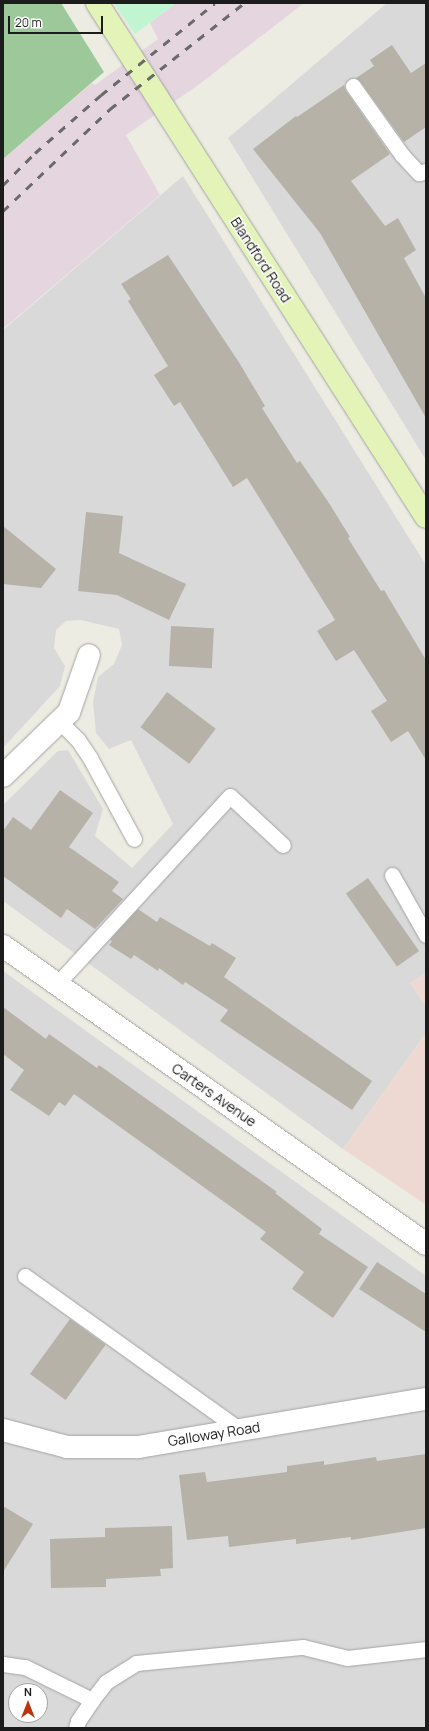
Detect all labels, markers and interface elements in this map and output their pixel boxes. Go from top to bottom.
scale bar [10,8,105,34]
text: 20 m [15,14,42,31]
street label: Blandford Road [227,214,295,306]
street label: Carters Avenue [169,1060,259,1130]
street label: Galloway Road [167,1418,261,1450]
north arrow [8,1683,48,1723]
text: N [24,1684,32,1699]

